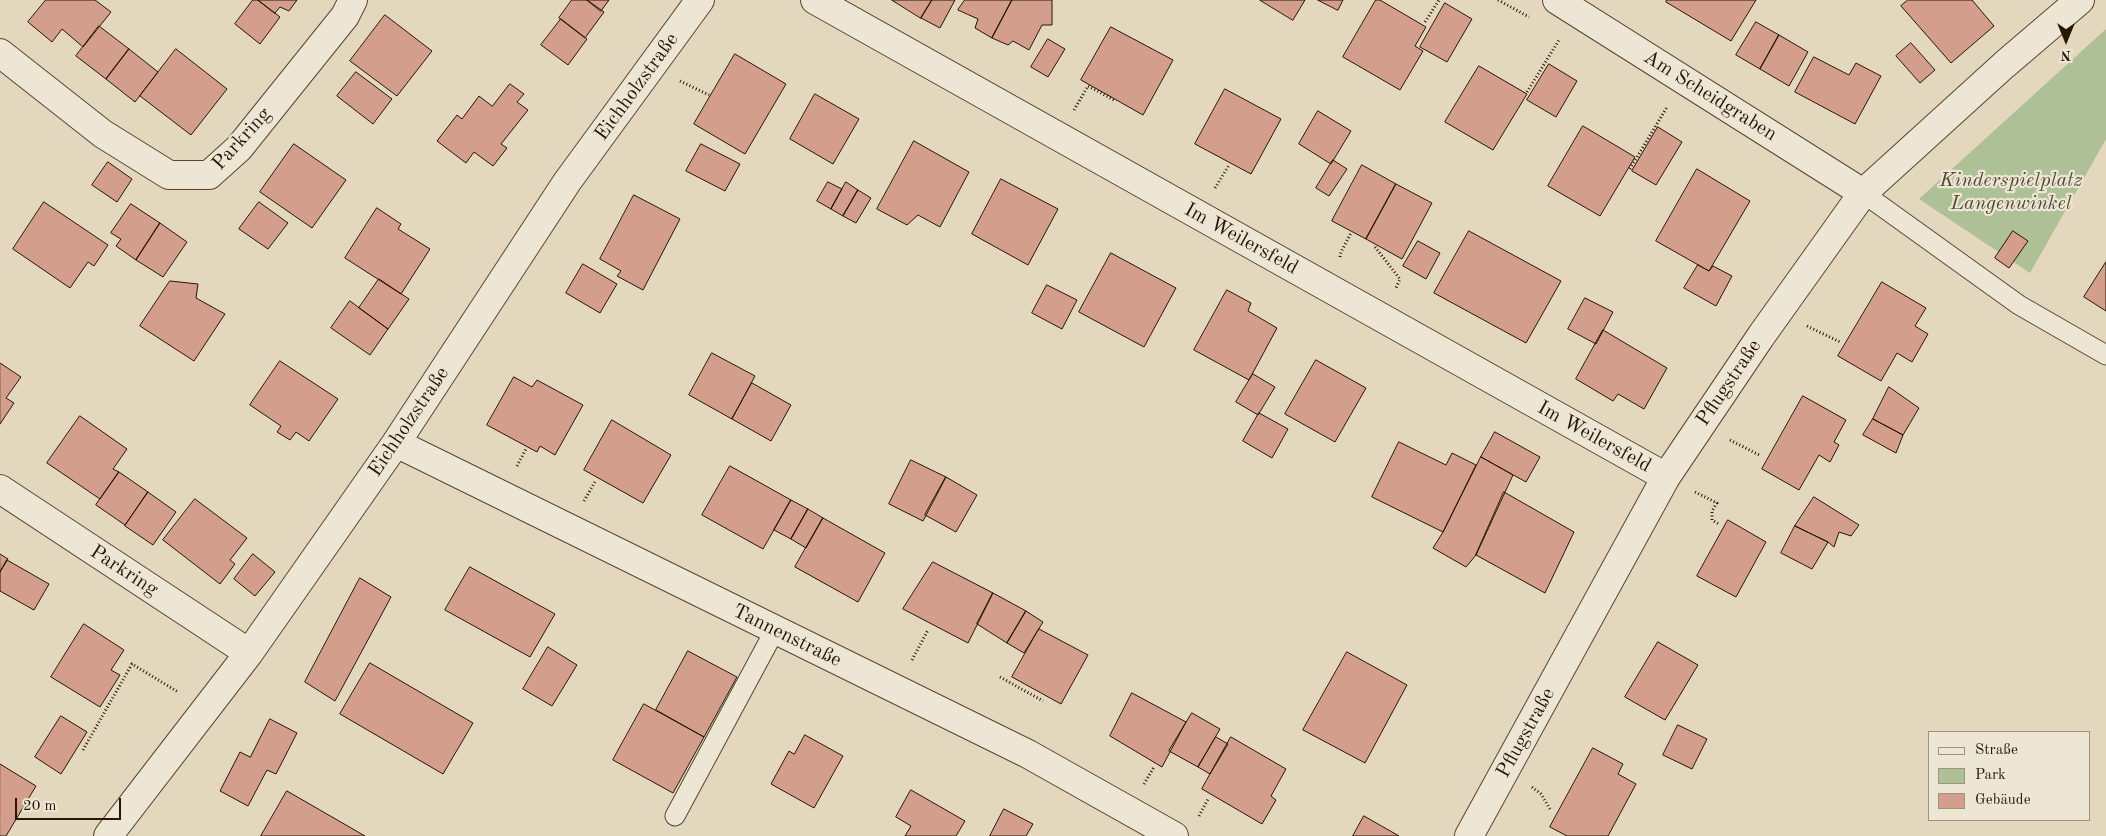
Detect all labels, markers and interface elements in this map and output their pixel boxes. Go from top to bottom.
north arrow [2041,15,2091,65]
street label: Eichholzstraße [590,28,684,146]
street label: Am Scheidgraben [1639,45,1781,147]
text: N [2061,48,2071,62]
street label: Parkring [208,103,276,175]
park label: Kinderspielplatz Langenwinkel [1939,169,2083,216]
street label: Im Weilersfeld [1180,198,1302,280]
street label: Pflugstraße [1691,335,1767,431]
street label: Eichholzstraße [363,363,455,481]
street label: Im Weilersfeld [1533,396,1655,478]
street label: Parkring [85,540,163,602]
street label: Tannenstraße [729,599,845,673]
street label: Pflugstraße [1491,684,1561,782]
legend [1928,731,2091,821]
text: Straße [1975,743,2018,758]
text: Park [1975,768,2006,783]
scale bar [18,788,124,820]
text: Gebäude [1975,793,2031,808]
text: 20 m [23,799,57,814]

